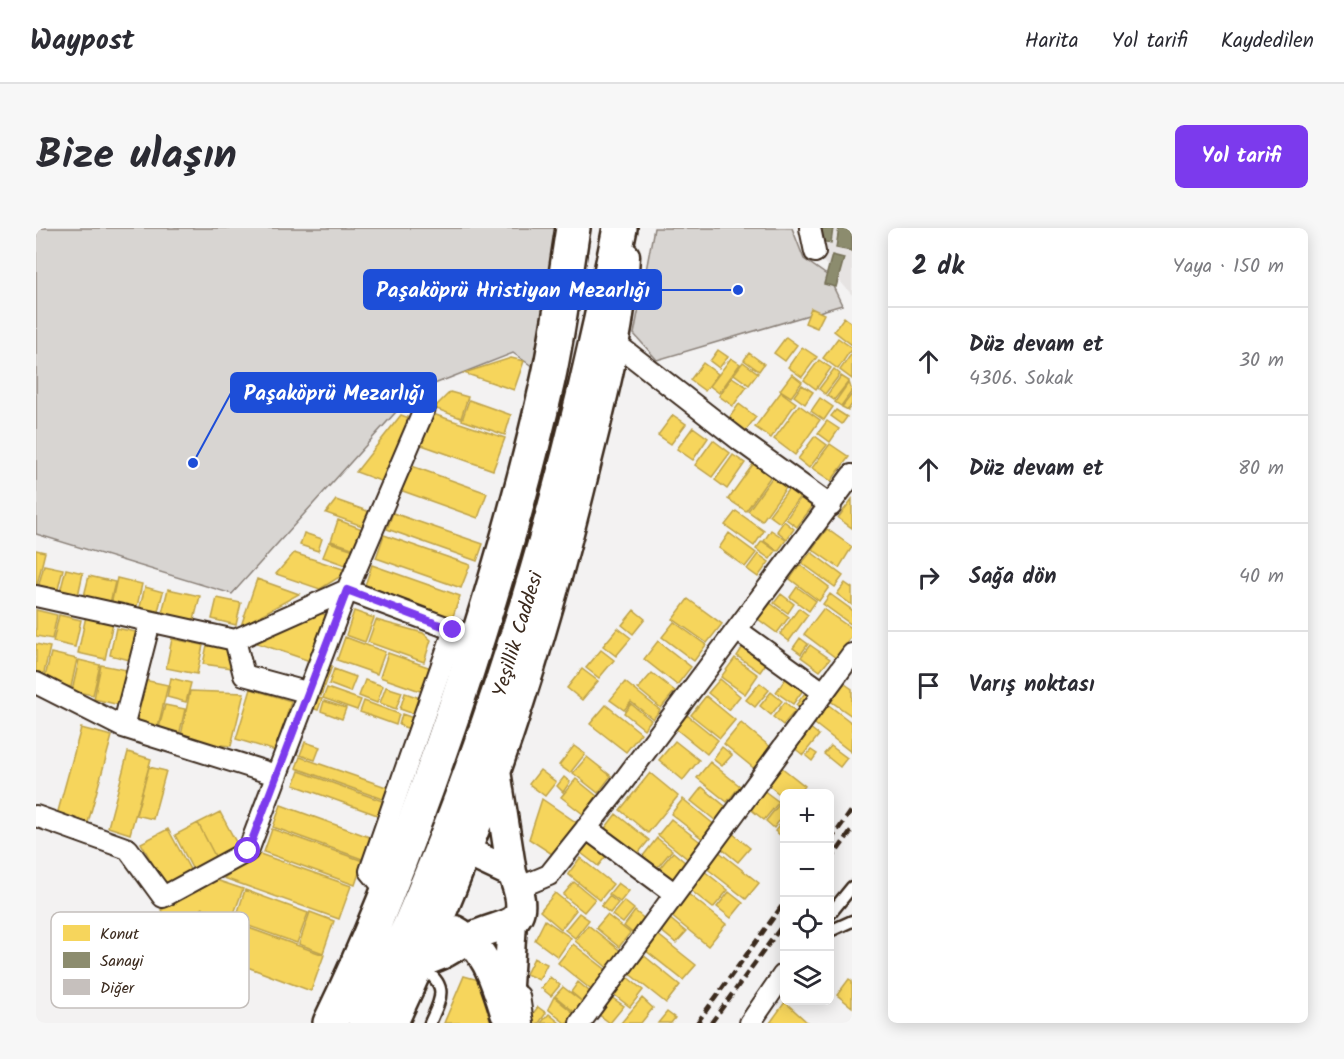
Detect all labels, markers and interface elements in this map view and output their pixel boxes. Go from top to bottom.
text: Waypost [30,19,134,64]
text: Harita [1025,25,1079,58]
text: Yol tarifi [1112,25,1188,58]
text: Kaydedilen [1221,25,1314,58]
text: Bize ulaşın [36,123,237,190]
button: Yol tarifi [1175,125,1308,188]
text: 2 dk [912,246,964,288]
text: Yaya · 150 m [1173,251,1284,283]
callout: Paşaköprü Hristiyan Mezarlığı [364,270,661,309]
text: Paşaköprü Hristiyan Mezarlığı [376,275,650,308]
text: Düz devam et [969,328,1103,363]
icon: ahead [912,345,945,378]
text: 30 m [1239,345,1284,377]
text: 4306. Sokak [969,363,1073,395]
callout: Paşaköprü Mezarlığı [231,373,436,412]
text: Paşaköprü Mezarlığı [244,378,425,411]
text: Düz devam et [969,452,1103,487]
icon: ahead [912,453,945,486]
text: 80 m [1238,453,1284,485]
text: Sağa dön [969,560,1056,595]
icon: right [912,561,945,594]
text: 40 m [1239,561,1284,593]
street label: Yeşillik Caddesi [485,567,553,701]
route end [439,616,465,642]
text: Varış noktası [969,668,1095,703]
icon: arrive [912,669,945,702]
map controls [780,789,834,1005]
button: + [780,789,834,843]
route start [234,837,260,863]
button: − [780,843,834,897]
button: locate [780,897,834,951]
legend [51,912,249,1008]
text: Konut [100,922,140,947]
text: Sanayi [100,949,145,974]
button: layers [780,951,834,1005]
text: Diğer [100,976,136,1001]

